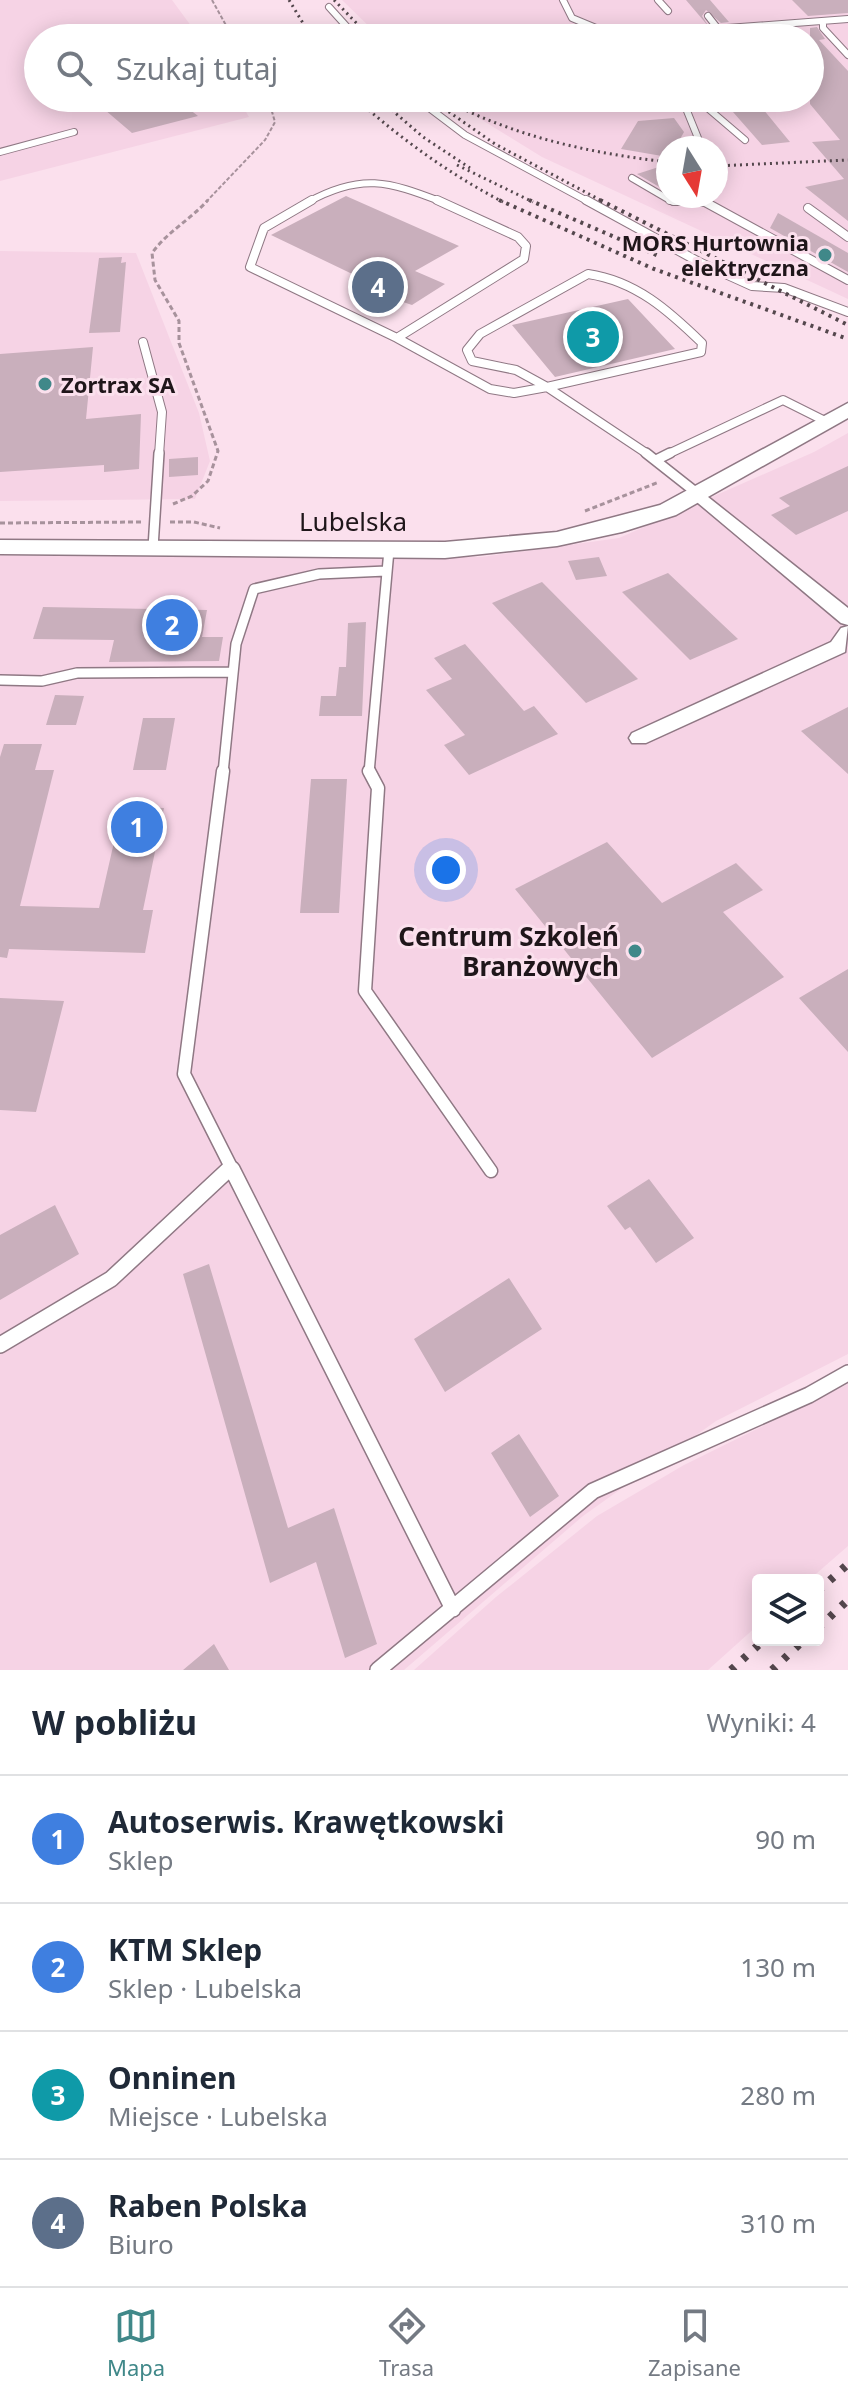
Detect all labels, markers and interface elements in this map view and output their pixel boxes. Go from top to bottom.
search box [24,24,824,112]
icon: search [52,46,96,90]
text: Szukaj tutaj [116,48,278,89]
north arrow [656,136,728,208]
place label: MORS Hurtownia elektryczna [622,227,809,282]
marker: MORS Hurtownia elektryczna [816,246,834,264]
pin: 4 [352,257,404,317]
pin: 3 [567,307,619,367]
place label: Zortrax SA [61,369,176,399]
marker: Zortrax SA [36,375,54,393]
street label: Lubelska [299,503,407,539]
pin: 2 [146,595,198,655]
pin: 1 [111,797,163,857]
your location [426,850,466,890]
place label: Centrum Szkoleń Branżowych [398,918,619,984]
marker: Centrum Szkoleń Branżowych [626,942,644,960]
map controls [752,1574,824,1646]
button: layers [752,1574,824,1646]
text: W pobliżu [32,1699,197,1745]
text: Wyniki: 4 [707,1704,816,1740]
text: Autoserwis. Krawętkowski [108,1801,505,1842]
text: 1 [51,1821,65,1857]
text: 90 m [755,1821,816,1857]
text: Sklep [108,1842,174,1878]
text: KTM Sklep [108,1929,262,1970]
text: 2 [51,1949,65,1985]
text: 130 m [740,1949,816,1985]
text: Sklep · Lubelska [108,1970,302,2006]
text: Onninen [108,2057,237,2098]
text: 3 [51,2077,65,2113]
text: 280 m [740,2077,816,2113]
text: Miejsce · Lubelska [108,2098,328,2134]
text: Raben Polska [108,2185,308,2226]
text: 4 [51,2205,65,2241]
text: 310 m [740,2205,816,2241]
text: Biuro [108,2226,174,2262]
tab: Mapa [107,2304,165,2382]
tab: Trasa [379,2304,434,2382]
tab: Zapisane [648,2304,741,2382]

